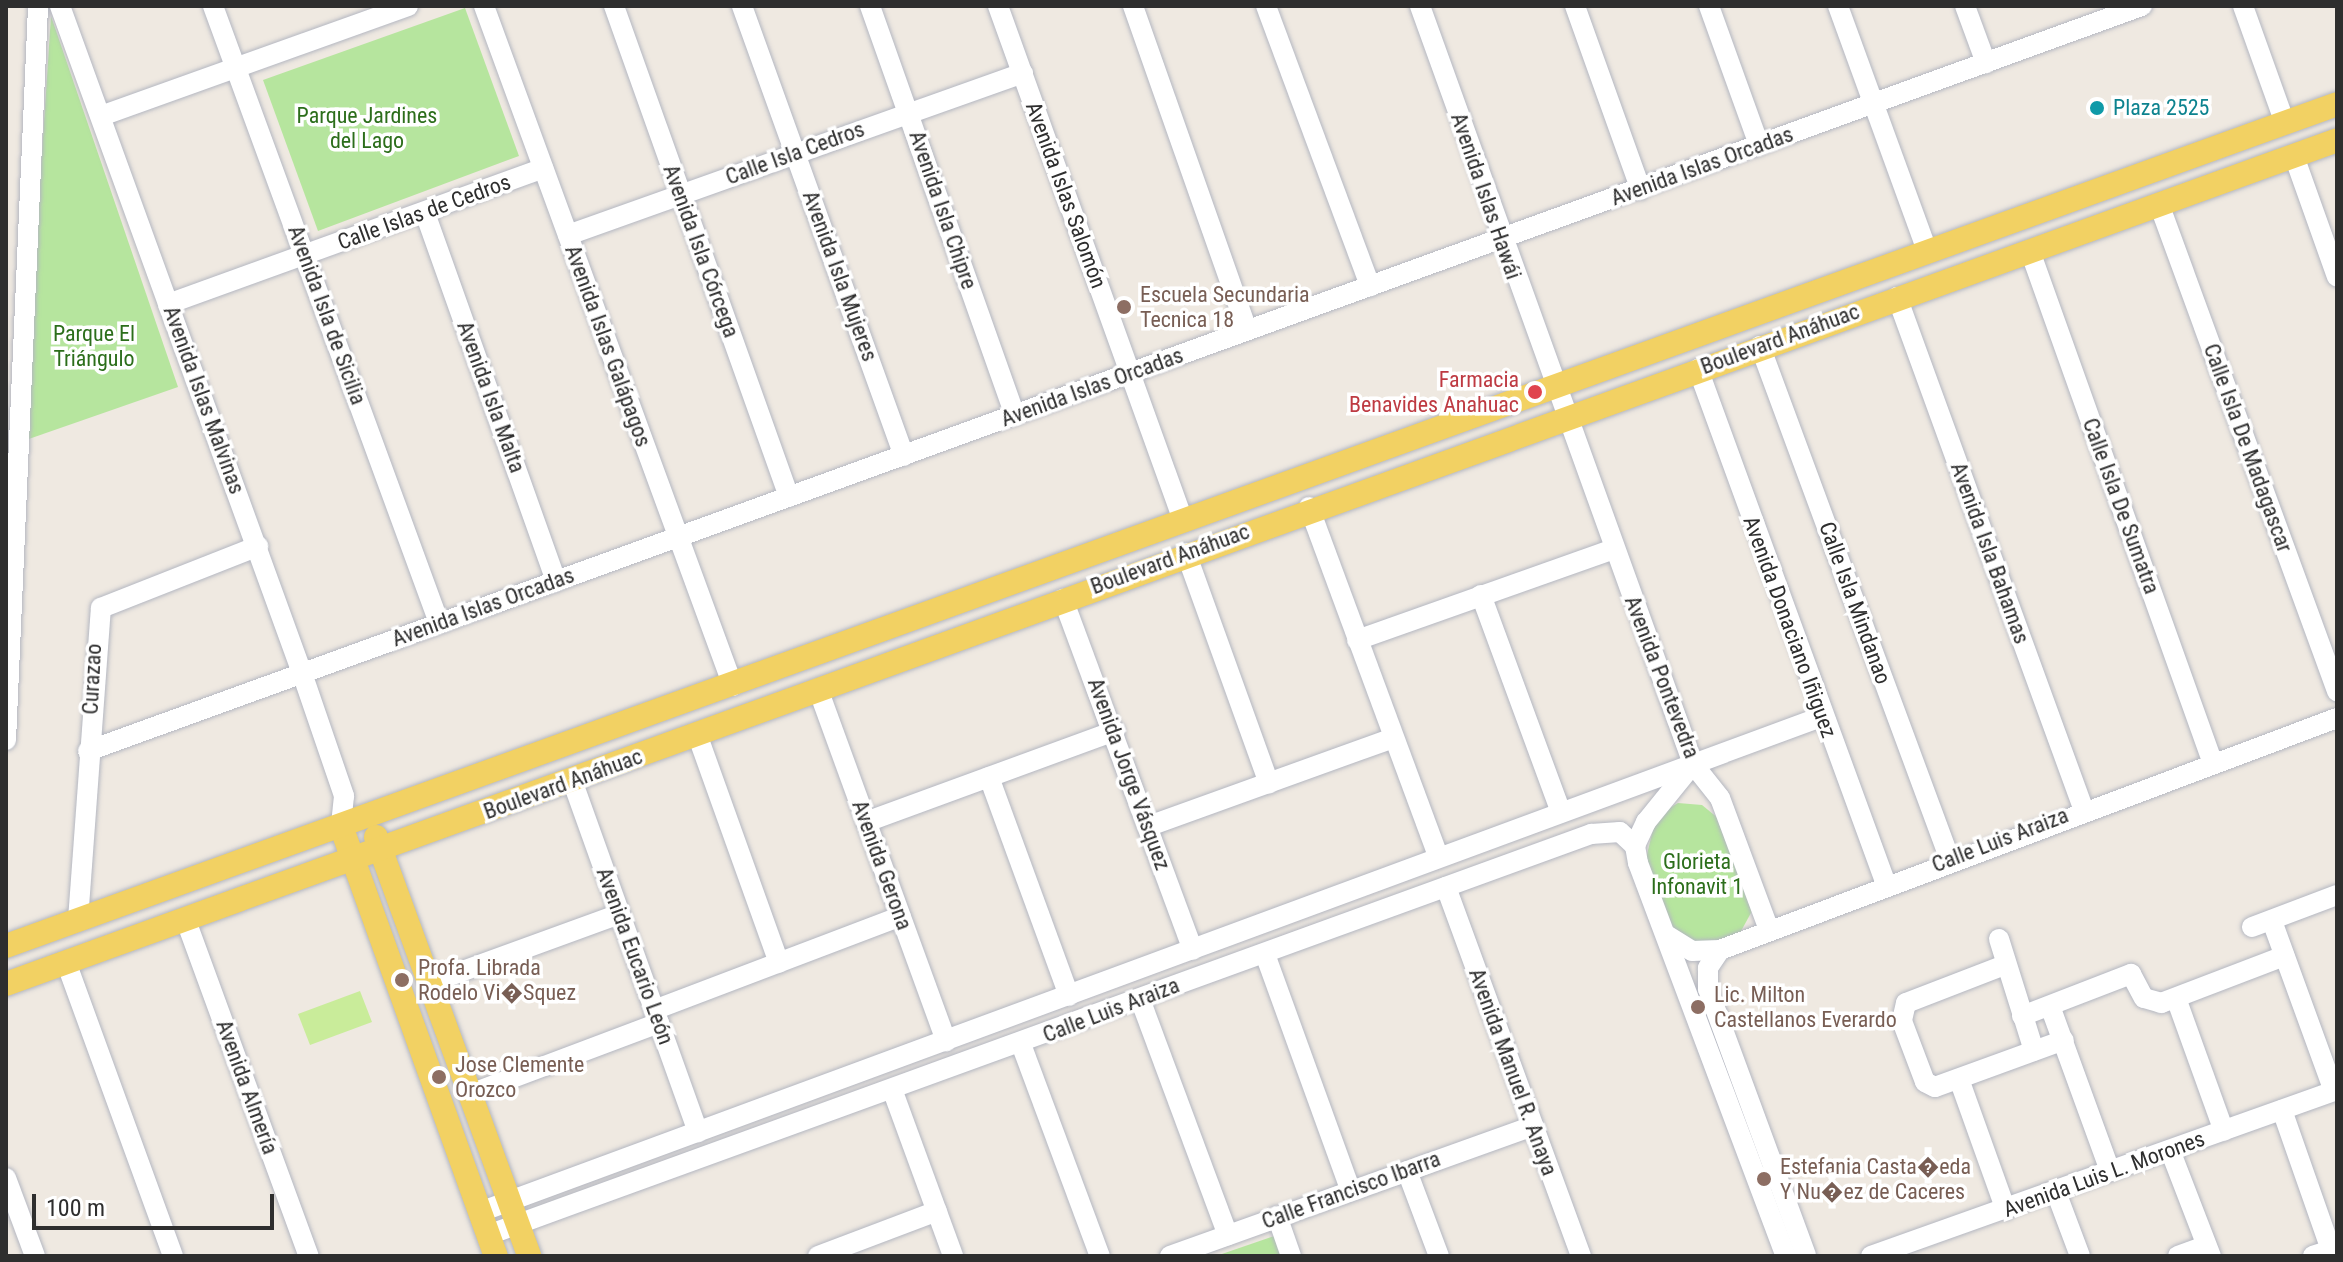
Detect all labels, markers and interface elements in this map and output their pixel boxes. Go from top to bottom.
place label: Plaza 2525 [2113,95,2209,121]
street label: Avenida Islas Salomón [1020,98,1112,292]
marker: Plaza 2525 [2088,99,2106,117]
park label: Parque Jardines del Lago [297,102,437,154]
street label: Avenida Islas Hawái [1445,109,1527,283]
street label: Calle Isla Cedros [722,116,868,190]
street label: Avenida Islas Orcadas [1607,121,1797,211]
street label: Avenida Isla Chipre [904,127,982,293]
street label: Avenida Isla Córcega [657,161,745,341]
street label: Calle Islas de Cedros [334,168,514,256]
street label: Avenida Isla Mujeres [797,187,883,365]
street label: Avenida Isla de Sicilia [282,222,372,408]
street label: Avenida Islas Galápagos [559,242,657,450]
place label: Escuela Secundaria Tecnica 18 [1140,281,1310,332]
marker: Escuela Secundaria Tecnica 18 [1115,298,1133,316]
street label: Boulevard Anáhuac [1697,298,1863,380]
street label: Avenida Islas Malvinas [158,302,250,498]
street label: Avenida Isla Malta [451,318,531,476]
park label: Parque El Triángulo [53,320,135,372]
street label: Calle Isla De Madagascar [2198,340,2298,556]
street label: Avenida Islas Orcadas [997,342,1187,432]
place label: Farmacia Benavides Anahuac [1349,366,1519,418]
marker: Farmacia Benavides Anahuac [1526,383,1544,401]
street label: Calle Isla De Sumatra [2077,415,2165,597]
street label: Avenida Isla Bahamas [1945,459,2035,647]
street label: Avenida Donaciano Iñiguez [1738,513,1842,741]
street label: Boulevard Anáhuac [1087,518,1253,600]
street label: Calle Isla Mindanao [1813,518,1897,688]
street label: Avenida Islas Orcadas [388,562,578,652]
street label: Avenida Pontevedra [1619,592,1705,762]
street label: Curazao [77,643,107,715]
street label: Avenida Jorge Vásquez [1082,674,1176,874]
street label: Boulevard Anáhuac [480,743,646,825]
street label: Avenida Gerona [846,797,918,933]
street label: Calle Luis Araiza [1928,802,2072,878]
park label: Glorieta Infonavit 1 [1651,848,1743,900]
street label: Avenida Eucario León [591,864,679,1048]
place label: Profa. Librada Rodelo Vi�Squez [418,954,576,1006]
street label: Avenida Manuel R. Anaya [1463,965,1563,1179]
marker: Profa. Librada Rodelo Vi�Squez [393,971,411,989]
street label: Calle Luis Araiza [1039,972,1183,1048]
place label: Lic. Milton Castellanos Everardo [1714,981,1897,1032]
marker: Lic. Milton Castellanos Everardo [1689,998,1707,1016]
street label: Avenida Almería [210,1016,284,1158]
place label: Jose Clemente Orozco [455,1051,584,1102]
marker: Jose Clemente Orozco [430,1068,448,1086]
street label: Avenida Luis L. Morones [2000,1125,2208,1223]
street label: Calle Francisco Ibarra [1258,1145,1444,1235]
place label: Estefania Casta�eda Y Nu�ez de Caceres [1780,1153,1971,1204]
marker: Estefania Casta�eda Y Nu�ez de Caceres [1755,1170,1773,1188]
scale bar [36,1178,278,1228]
text: 100 m [46,1194,105,1222]

